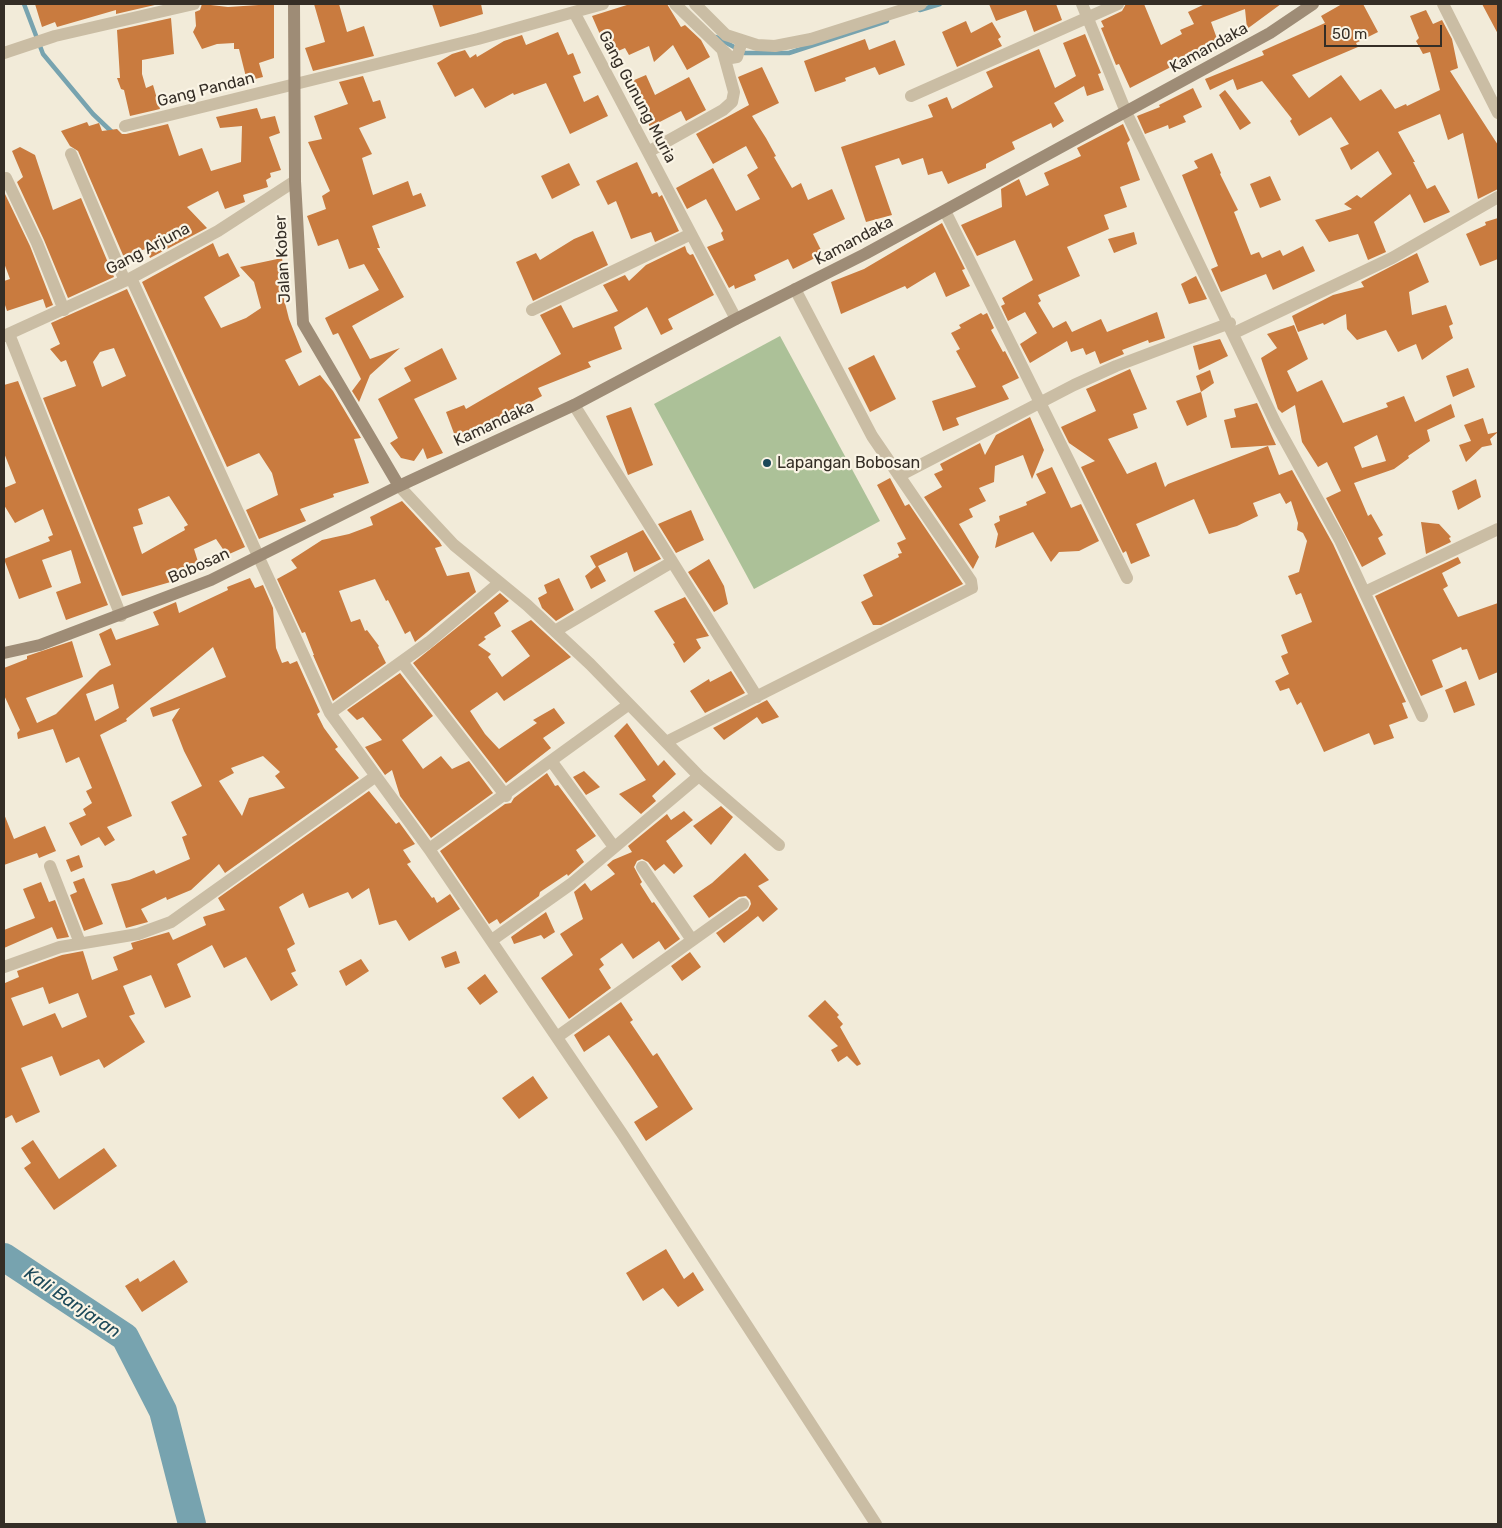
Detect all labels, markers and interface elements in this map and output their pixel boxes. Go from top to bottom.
scale bar [1327,15,1444,47]
street label: Kamandaka [1167,19,1251,77]
text: 50 m [1332,25,1367,43]
street label: Gang Gunung Muria [594,28,680,166]
street label: Gang Pandan [155,69,257,111]
street label: Kamandaka [811,212,897,270]
street label: Jalan Kober [271,214,295,304]
street label: Gang Arjuna [103,219,193,279]
street label: Kamandaka [451,397,537,451]
place label: Lapangan Bobosan [777,453,920,473]
marker: Lapangan Bobosan [761,457,773,469]
street label: Bobosan [165,544,233,588]
water label: Kali Banjaran [20,1263,124,1343]

